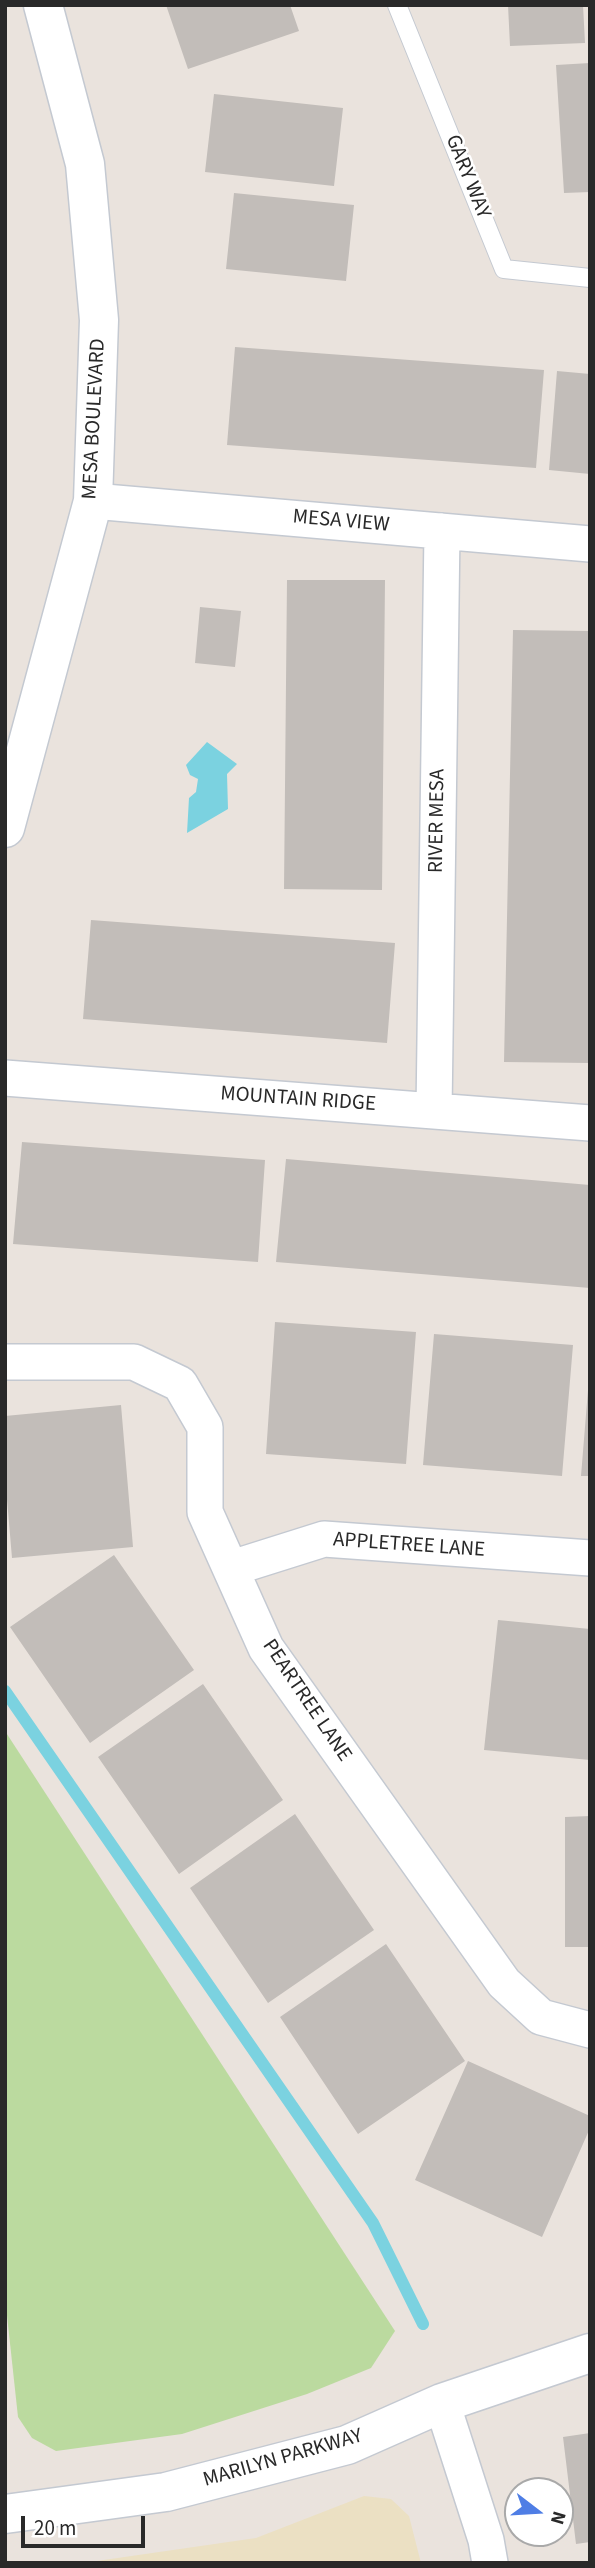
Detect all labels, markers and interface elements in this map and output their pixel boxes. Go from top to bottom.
street label: GARY WAY [439,131,495,223]
street label: MESA BOULEVARD [78,338,112,500]
street label: MESA VIEW [292,505,390,539]
street label: RIVER MESA [424,769,452,873]
street label: MOUNTAIN RIDGE [219,1082,377,1118]
street label: APPLETREE LANE [332,1528,486,1564]
street label: PEARTREE LANE [256,1635,356,1767]
street label: MARILYN PARKWAY [201,2424,365,2494]
north arrow [504,2477,574,2547]
scale bar [24,2502,149,2546]
text: N [543,2508,572,2528]
text: 20 m [34,2513,76,2543]

